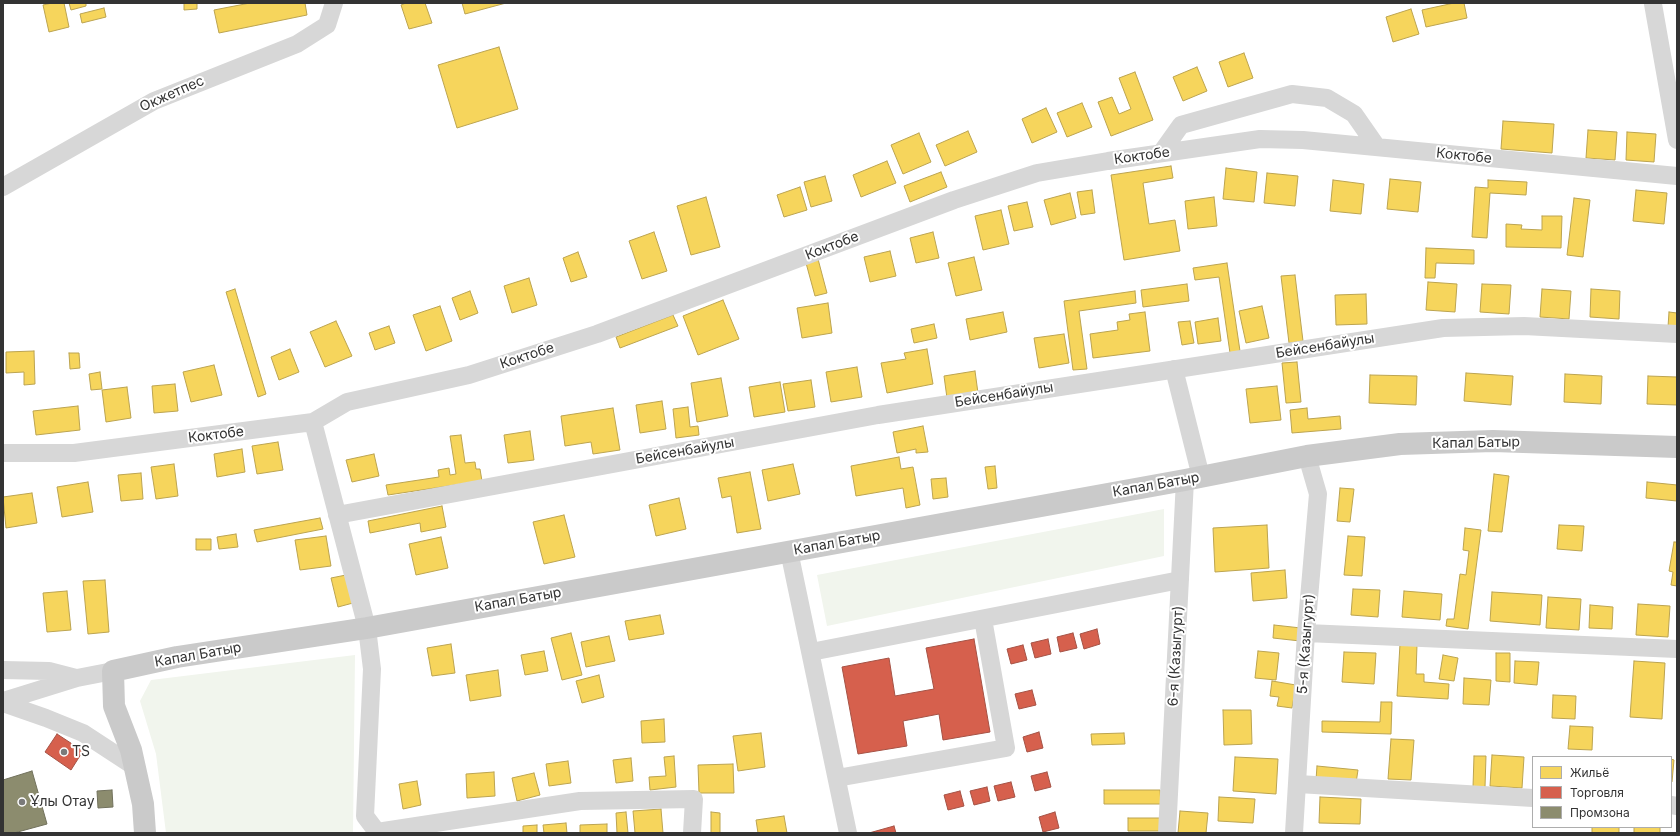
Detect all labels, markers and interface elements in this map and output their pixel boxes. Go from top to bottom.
street label: Окжетпес [137,72,207,116]
street label: Коктобе [1113,144,1171,168]
street label: Коктобе [1435,145,1493,167]
street label: Коктобе [803,228,861,264]
street label: Бейсенбайулы [1274,330,1376,362]
street label: Коктобе [498,339,556,373]
street label: Бейсенбайулы [953,379,1055,411]
street label: Коктобе [187,423,245,447]
street label: Бейсенбайулы [634,434,736,468]
street label: Капал Батыр [1432,434,1520,452]
street label: Капал Батыр [1111,469,1201,501]
street label: Капал Батыр [792,527,882,559]
street label: Капал Батыр [473,584,563,616]
street label: 5-я (Казыгурт) [1294,593,1318,695]
street label: 6-я (Казыгурт) [1165,605,1187,707]
street label: Капал Батыр [153,639,243,671]
place label: TS [72,744,90,760]
marker: TS [59,747,69,757]
legend [1532,756,1672,828]
text: Жильё [1570,765,1609,780]
text: Торговля [1570,785,1624,800]
place label: Ұлы Отау [30,794,95,810]
marker: Ұлы Отау [17,797,27,807]
text: Промзона [1570,805,1630,820]

